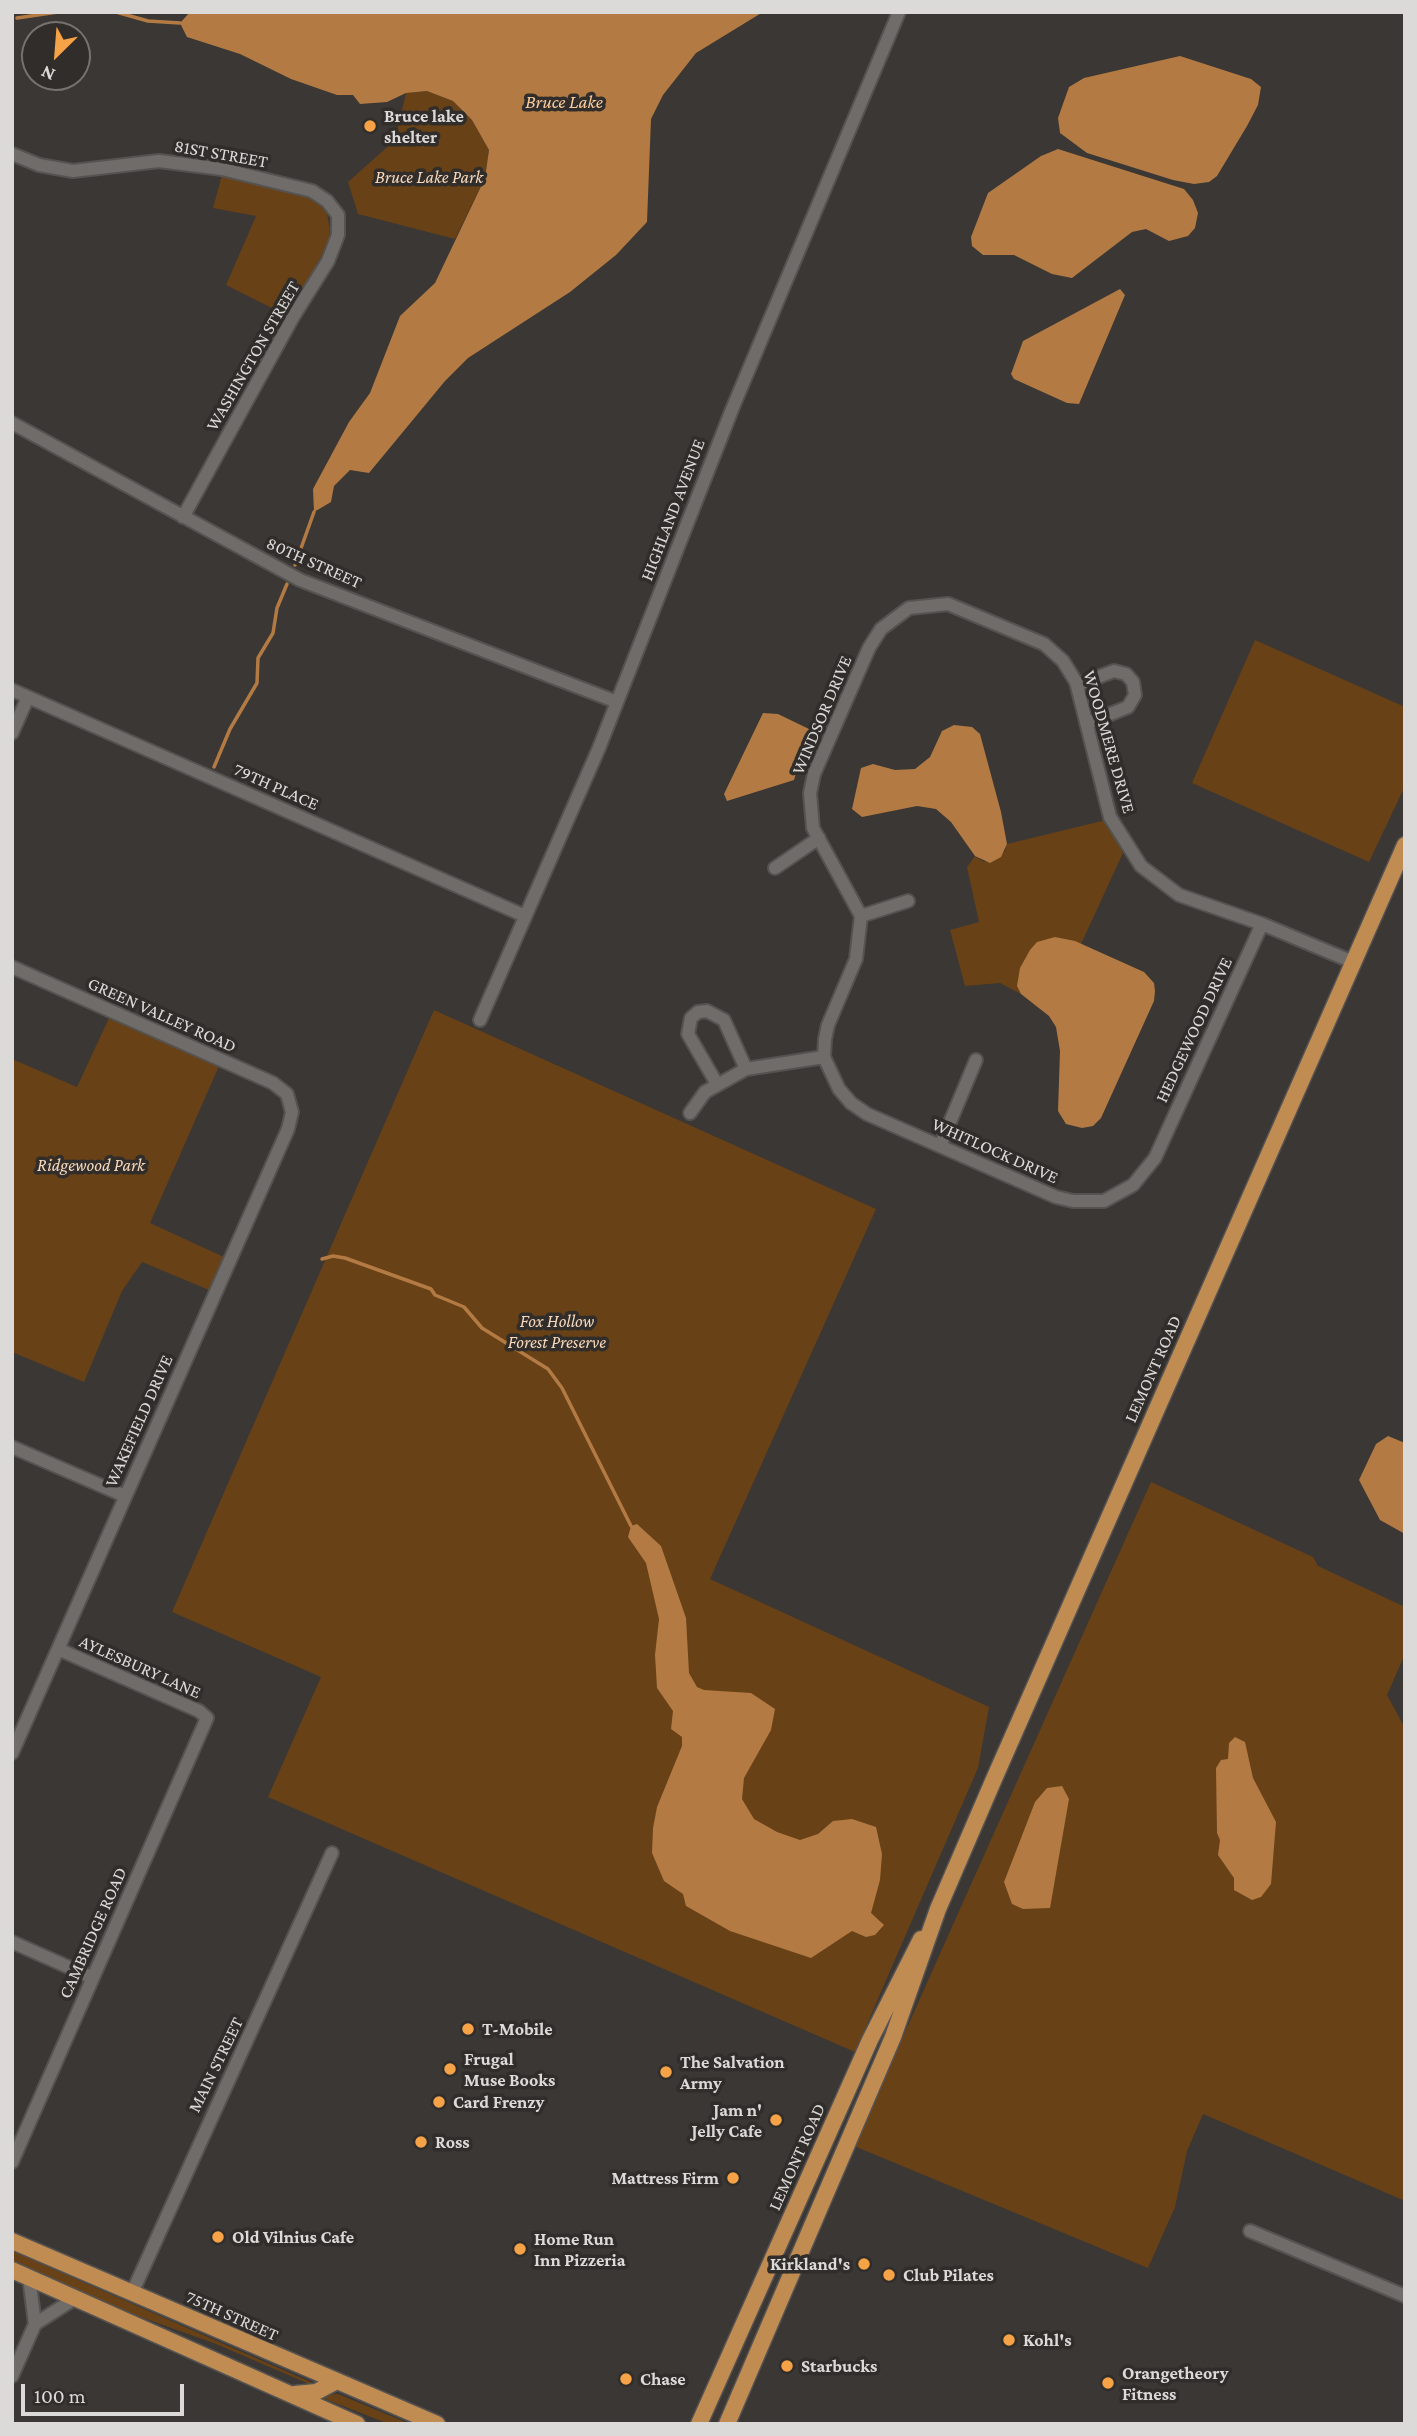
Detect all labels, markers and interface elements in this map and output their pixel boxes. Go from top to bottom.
north arrow [21,21,91,91]
text: N [37,61,58,86]
water label: Bruce Lake [525,91,603,113]
place label: Bruce lake shelter [384,105,464,148]
marker: Bruce lake shelter [362,118,378,134]
street label: 81ST STREET [173,135,269,173]
park label: Bruce Lake Park [375,166,483,188]
street label: WASHINGTON STREET [201,277,305,435]
street label: HIGHLAND AVENUE [636,436,710,584]
street label: 80TH STREET [263,532,365,594]
street label: WINDSOR DRIVE [787,652,857,778]
street label: WOODMERE DRIVE [1078,668,1140,816]
street label: 79TH PLACE [230,759,322,815]
street label: HEDGEWOOD DRIVE [1151,954,1237,1106]
street label: GREEN VALLEY ROAD [84,973,240,1057]
street label: WHITLOCK DRIVE [928,1113,1062,1189]
park label: Ridgewood Park [37,1154,145,1176]
park label: Fox Hollow Forest Preserve [508,1310,606,1352]
street label: LEMONT ROAD [1120,1312,1186,1426]
street label: WAKEFIELD DRIVE [100,1352,178,1490]
street label: AYLESBURY LANE [76,1630,204,1704]
street label: CAMBRIDGE ROAD [54,1864,132,2002]
street label: MAIN STREET [184,2014,248,2116]
place label: T-Mobile [482,2018,553,2040]
marker: T-Mobile [460,2021,476,2037]
place label: Frugal Muse Books [464,2048,555,2090]
place label: The Salvation Army [680,2051,785,2094]
marker: Frugal Muse Books [442,2061,458,2077]
marker: The Salvation Army [658,2064,674,2080]
place label: Card Frenzy [453,2091,544,2113]
marker: Card Frenzy [431,2094,447,2110]
place label: Jam n' Jelly Cafe [691,2099,762,2142]
street label: LEMONT ROAD [764,2100,830,2214]
marker: Jam n' Jelly Cafe [768,2112,784,2128]
place label: Ross [435,2131,470,2153]
marker: Ross [413,2134,429,2150]
place label: Mattress Firm [611,2167,719,2189]
marker: Mattress Firm [725,2170,741,2186]
place label: Old Vilnius Cafe [232,2226,354,2248]
place label: Home Run Inn Pizzeria [534,2228,625,2270]
marker: Old Vilnius Cafe [210,2229,226,2245]
marker: Home Run Inn Pizzeria [512,2241,528,2257]
place label: Kirkland's [770,2253,850,2275]
marker: Kirkland's [856,2256,872,2272]
place label: Club Pilates [903,2264,994,2286]
marker: Club Pilates [881,2267,897,2283]
street label: 75TH STREET [182,2286,282,2346]
place label: Kohl's [1023,2329,1071,2351]
marker: Kohl's [1001,2332,1017,2348]
place label: Starbucks [801,2355,877,2377]
marker: Starbucks [779,2358,795,2374]
place label: Orangetheory Fitness [1122,2362,1228,2404]
place label: Chase [640,2368,686,2390]
scale bar [24,2370,187,2414]
marker: Chase [618,2371,634,2387]
marker: Orangetheory Fitness [1100,2375,1116,2391]
text: 100 m [34,2384,86,2408]

